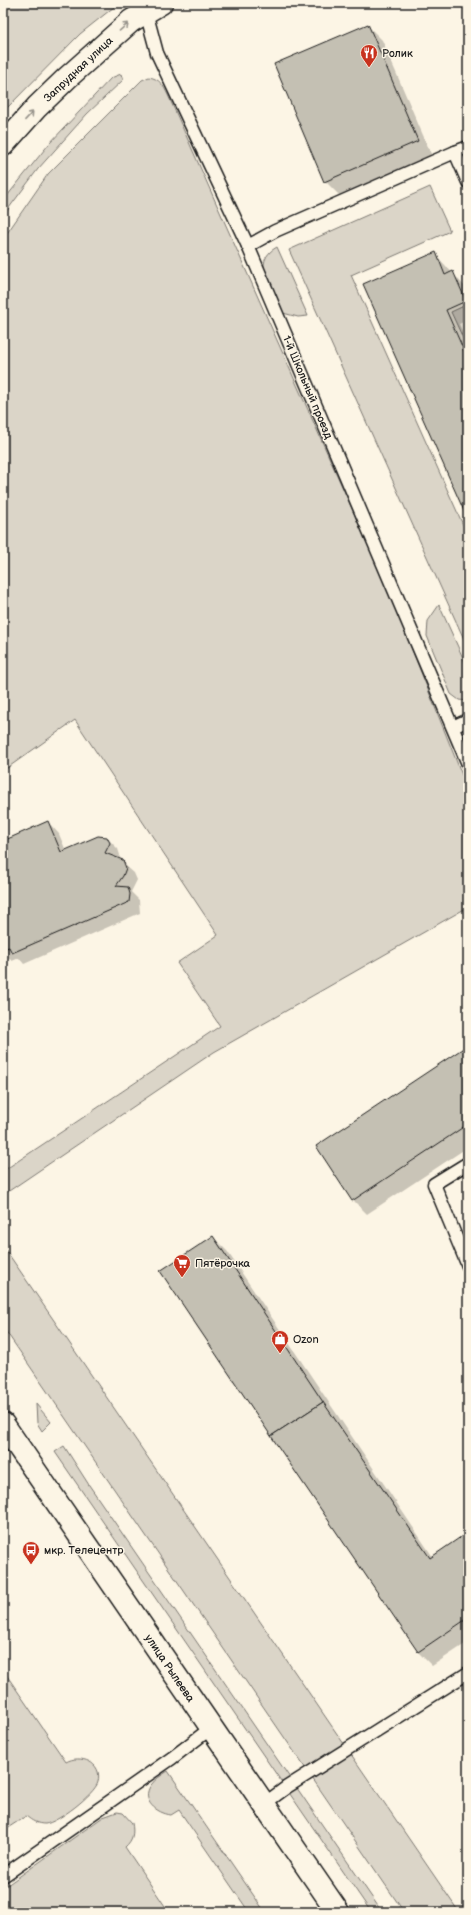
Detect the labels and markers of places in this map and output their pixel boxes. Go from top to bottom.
restaurant icon: Ролик [359,43,379,68]
place label: Ролик [382,47,413,60]
supermarket icon: Пятёрочка [172,1253,192,1278]
place label: Пятёрочка [195,1257,251,1270]
shop icon: Ozon [270,1329,290,1354]
place label: Ozon [293,1333,319,1346]
bus stop icon: мкр. Телецентр [21,1540,41,1565]
place label: мкр. Телецентр [44,1544,124,1557]

